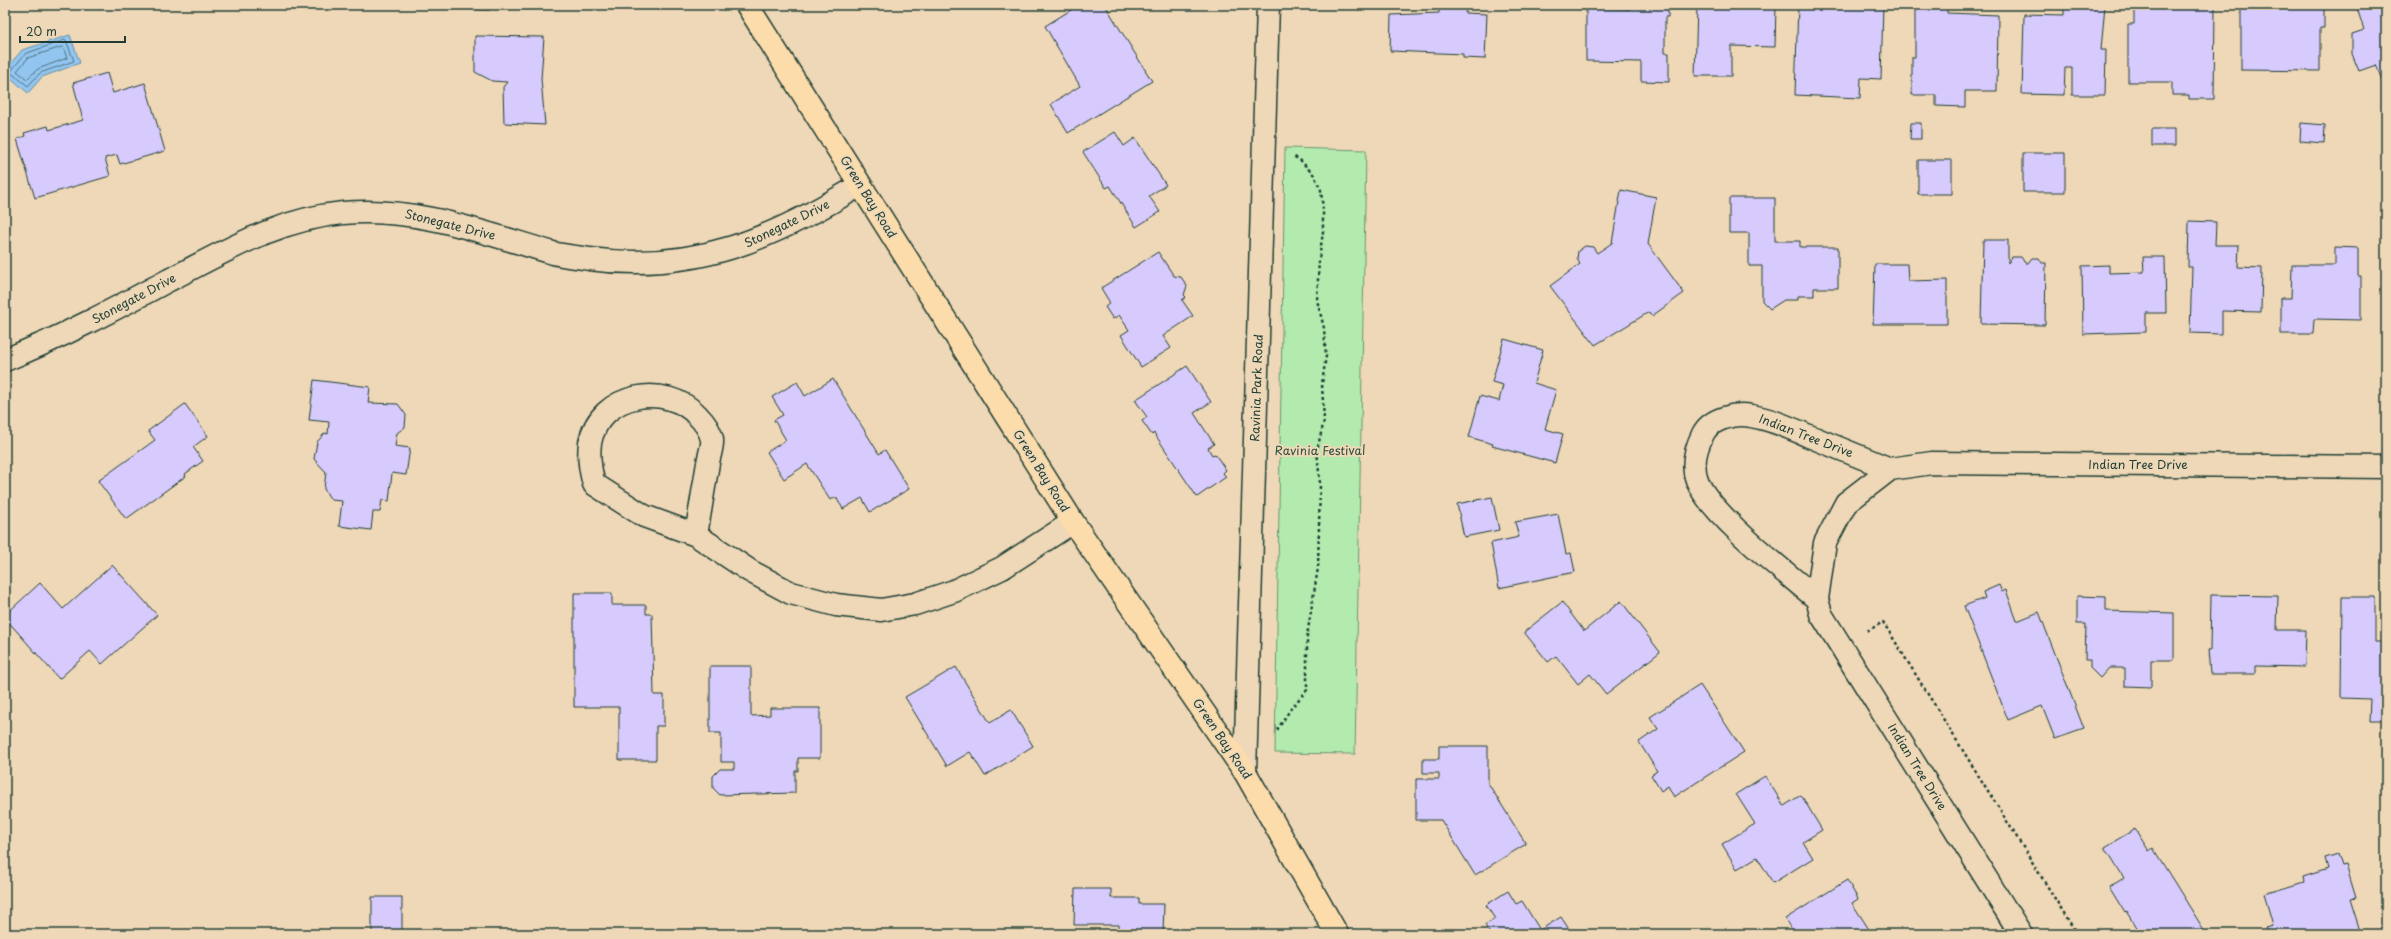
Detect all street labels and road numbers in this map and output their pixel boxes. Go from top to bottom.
street label: Green Bay Road [836,152,901,241]
street label: Stonegate Drive [741,195,832,252]
street label: Stonegate Drive [403,204,497,244]
street label: Stonegate Drive [88,268,179,328]
street label: Ravinia Park Road [1245,334,1267,442]
street label: Indian Tree Drive [1757,409,1856,461]
street label: Green Bay Road [1009,426,1074,515]
street label: Indian Tree Drive [2088,455,2188,473]
street label: Green Bay Road [1189,694,1257,783]
street label: Indian Tree Drive [1884,719,1952,814]

